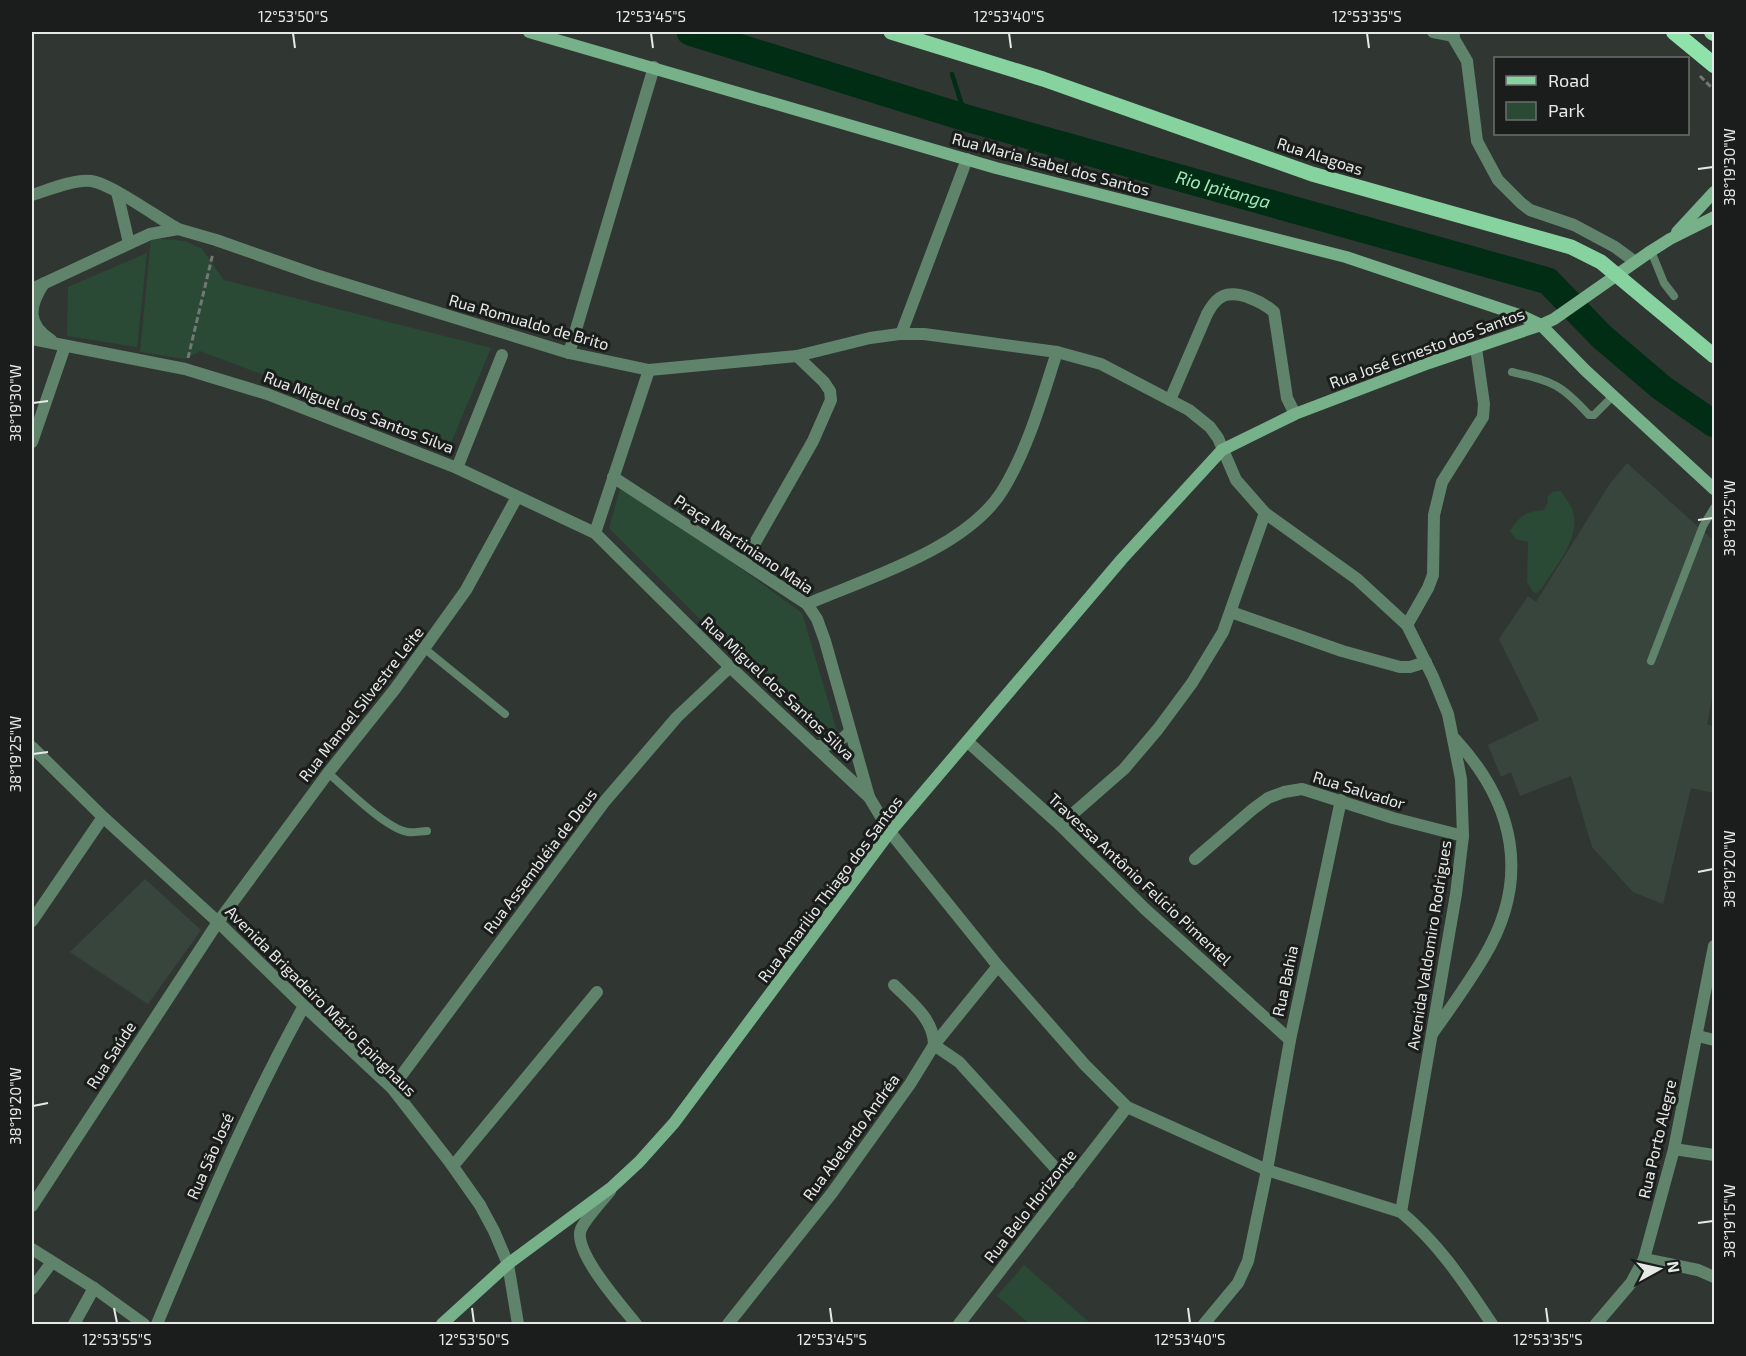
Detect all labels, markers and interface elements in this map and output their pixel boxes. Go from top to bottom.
text: 12°53'50"S [258,7,328,25]
text: 12°53'45"S [616,7,686,25]
text: 12°53'40"S [973,7,1045,25]
text: 12°53'35"S [1332,7,1402,25]
legend [1494,57,1689,135]
text: Road [1548,69,1589,91]
text: Park [1548,99,1585,121]
street label: Rua Maria Isabel dos Santos [950,128,1152,199]
text: 38°19'30"W [1720,128,1738,206]
street label: Rua Alagoas [1275,133,1366,178]
water label: Rio Ipitanga [1173,165,1273,213]
street label: Rua Romualdo de Brito [447,290,611,353]
street label: Rua José Ernesto dos Santos [1327,303,1527,392]
text: 38°19'30"W [6,364,24,442]
street label: Rua Miguel dos Santos Silva [261,366,457,457]
text: 38°19'25"W [1720,480,1738,556]
street label: Praça Martiniano Maia [671,490,817,598]
street label: Rua Miguel dos Santos Silva [698,612,859,764]
street label: Rua Manoel Silvestre Leite [294,622,427,785]
text: 38°19'25"W [6,716,24,792]
street label: Rua Salvador [1311,766,1408,813]
street label: Rua Assembléia de Deus [479,785,600,937]
street label: Travessa Antônio Felício Pimentel [1045,789,1236,969]
street label: Rua Amarilio Thiago dos Santos [753,792,906,986]
text: 38°19'20"W [1720,830,1738,908]
street label: Avenida Valdomiro Rodrigues [1403,839,1454,1051]
street label: Avenida Brigadeiro Mário Epinghaus [222,901,421,1100]
street label: Rua Bahia [1268,944,1301,1018]
street label: Rua Saúde [82,1018,139,1092]
text: 38°19'20"W [6,1067,24,1145]
street label: Rua Abelardo Andréa [798,1070,903,1204]
street label: Rua Porto Alegre [1634,1078,1679,1200]
street label: Rua São José [182,1110,237,1202]
street label: Rua Belo Horizonte [979,1145,1080,1266]
text: 38°19'15"W [1720,1184,1738,1258]
north arrow [1629,1239,1689,1299]
text: N [1664,1260,1685,1274]
text: 12°53'55"S [82,1330,152,1348]
text: 12°53'50"S [439,1330,509,1348]
text: 12°53'45"S [797,1330,867,1348]
text: 12°53'40"S [1154,1330,1226,1348]
text: 12°53'35"S [1513,1330,1583,1348]

